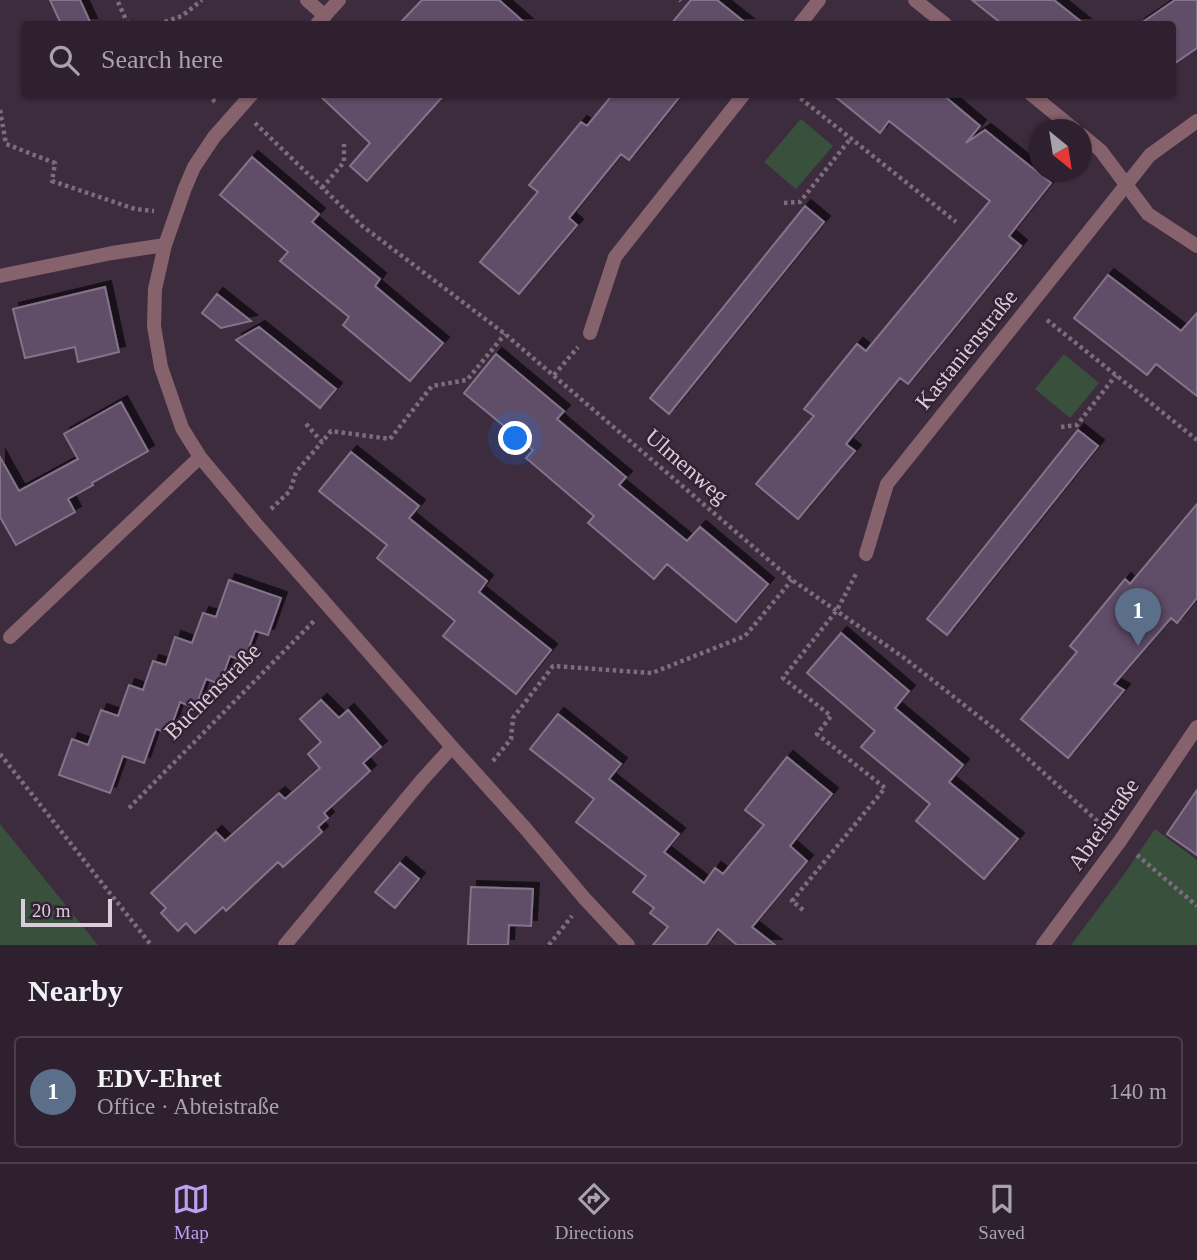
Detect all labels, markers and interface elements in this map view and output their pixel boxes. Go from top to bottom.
search box [21,21,1176,98]
icon: search [45,41,83,79]
text: Search here [101,45,223,74]
north arrow [1029,119,1092,182]
street label: Kastanienstraße [910,284,1022,414]
your location [498,421,532,455]
street label: Ulmenweg [640,424,733,509]
pin: 1 [1115,588,1161,646]
street label: Buchenstraße [159,638,265,744]
street label: Abteistraße [1063,774,1144,875]
scale bar [21,896,112,928]
text: 20 m [32,900,71,921]
text: Nearby [28,974,123,1007]
text: EDV-Ehret [97,1064,222,1093]
text: 1 [47,1079,59,1104]
text: 140 m [1109,1079,1167,1104]
text: Office · Abteistraße [97,1094,279,1119]
tab: Map [172,1180,210,1244]
tab: Directions [555,1180,634,1244]
tab: Saved [978,1180,1025,1244]

